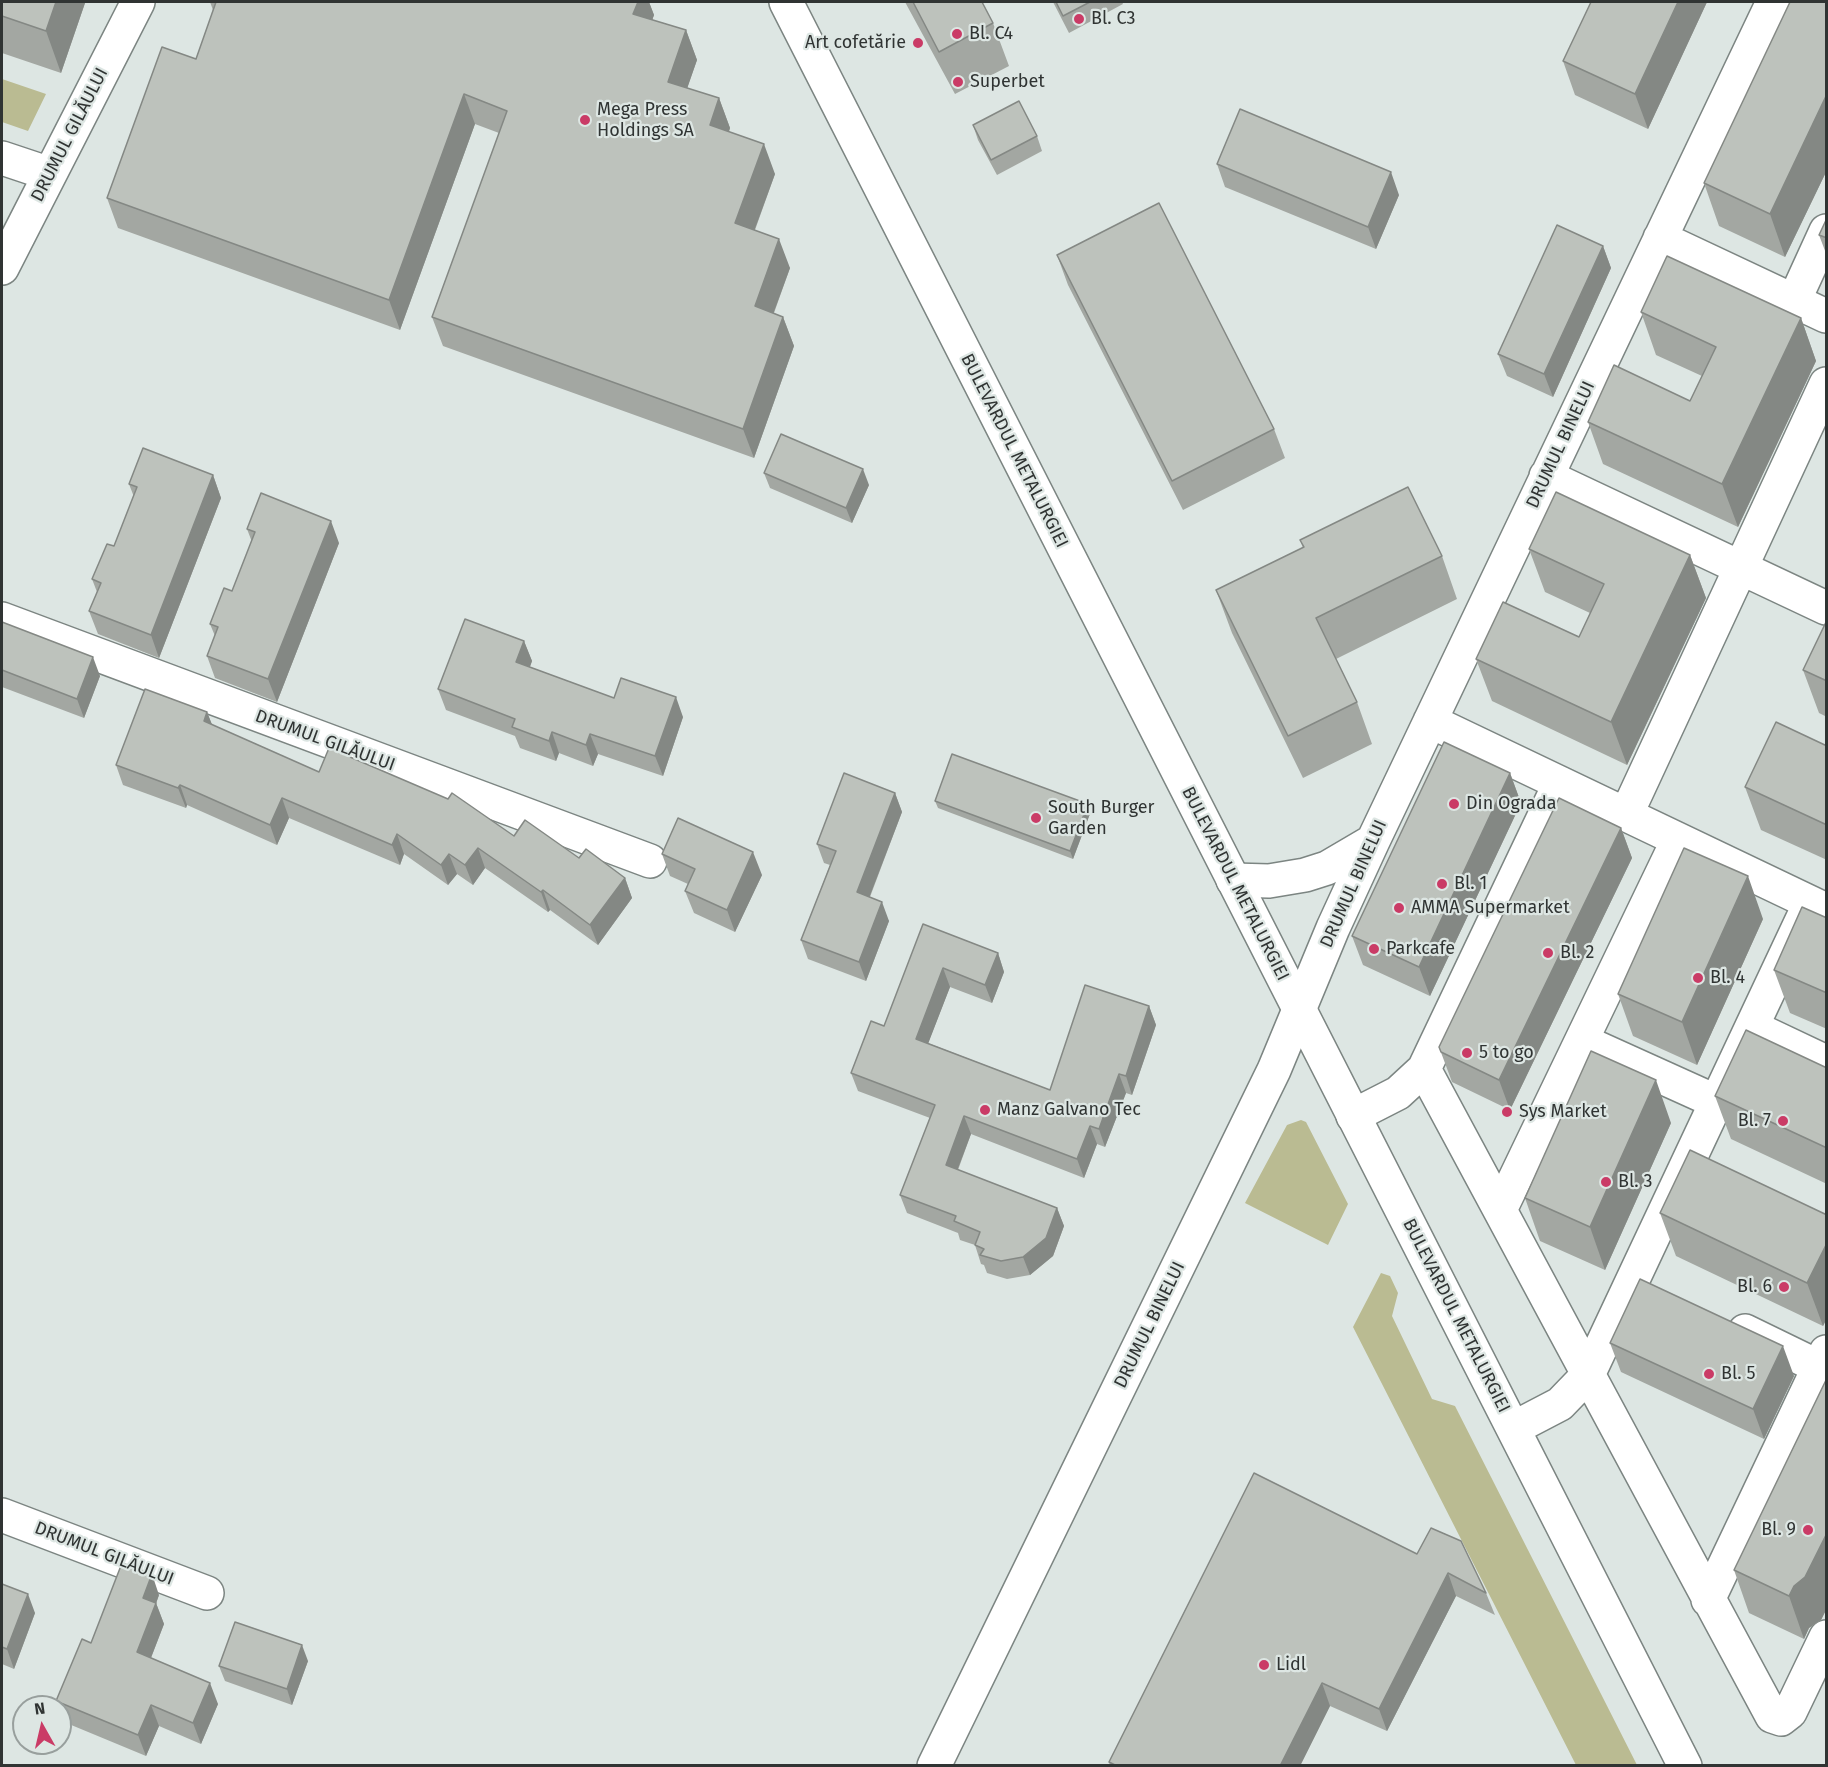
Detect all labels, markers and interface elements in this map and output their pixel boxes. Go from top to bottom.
place label: Bl. C3 [1091,8,1135,30]
marker: Bl. C3 [1072,12,1086,26]
place label: Bl. C4 [969,23,1013,45]
marker: Bl. C4 [950,27,964,41]
place label: Art cofetărie [805,32,906,54]
marker: Art cofetărie [911,36,925,50]
street label: DRUMUL GILĂULUI [27,64,113,206]
place label: Superbet [970,71,1045,93]
marker: Superbet [951,75,965,89]
place label: Mega Press Holdings SA [597,99,694,142]
marker: Mega Press Holdings SA [578,113,592,127]
street label: BULEVARDUL METALURGIEI [956,350,1072,552]
street label: DRUMUL BINELUI [1522,378,1600,512]
street label: DRUMUL GILĂULUI [252,706,398,776]
street label: BULEVARDUL METALURGIEI [1177,783,1293,985]
place label: Din Ograda [1466,793,1556,815]
place label: South Burger Garden [1048,797,1155,840]
marker: Din Ograda [1447,797,1461,811]
marker: South Burger Garden [1029,811,1043,825]
street label: DRUMUL BINELUI [1316,817,1392,951]
place label: Bl. 1 [1454,873,1487,895]
marker: Bl. 1 [1435,877,1449,891]
place label: AMMA Supermarket [1411,897,1570,919]
marker: AMMA Supermarket [1392,901,1406,915]
place label: Parkcafe [1386,938,1455,960]
marker: Parkcafe [1367,942,1381,956]
place label: Bl. 2 [1560,942,1594,964]
marker: Bl. 2 [1541,946,1555,960]
place label: Bl. 4 [1710,967,1745,989]
marker: Bl. 4 [1691,971,1705,985]
place label: 5 to go [1479,1042,1534,1064]
marker: 5 to go [1460,1046,1474,1060]
place label: Manz Galvano Tec [997,1099,1141,1121]
place label: Sys Market [1519,1101,1607,1123]
marker: Manz Galvano Tec [978,1103,992,1117]
marker: Sys Market [1500,1105,1514,1119]
place label: Bl. 7 [1738,1110,1771,1132]
marker: Bl. 7 [1776,1114,1790,1128]
place label: Bl. 3 [1618,1171,1652,1193]
marker: Bl. 3 [1599,1175,1613,1189]
street label: BULEVARDUL METALURGIEI [1398,1215,1514,1417]
street label: DRUMUL BINELUI [1110,1258,1190,1392]
place label: Bl. 6 [1737,1276,1772,1298]
marker: Bl. 6 [1777,1280,1791,1294]
place label: Bl. 5 [1721,1363,1755,1385]
marker: Bl. 5 [1702,1367,1716,1381]
street label: DRUMUL GILĂULUI [31,1518,177,1590]
place label: Bl. 9 [1761,1519,1796,1541]
marker: Bl. 9 [1801,1523,1815,1537]
place label: Lidl [1276,1654,1306,1676]
marker: Lidl [1257,1658,1271,1672]
north arrow [12,1695,72,1755]
text: N [33,1699,46,1719]

